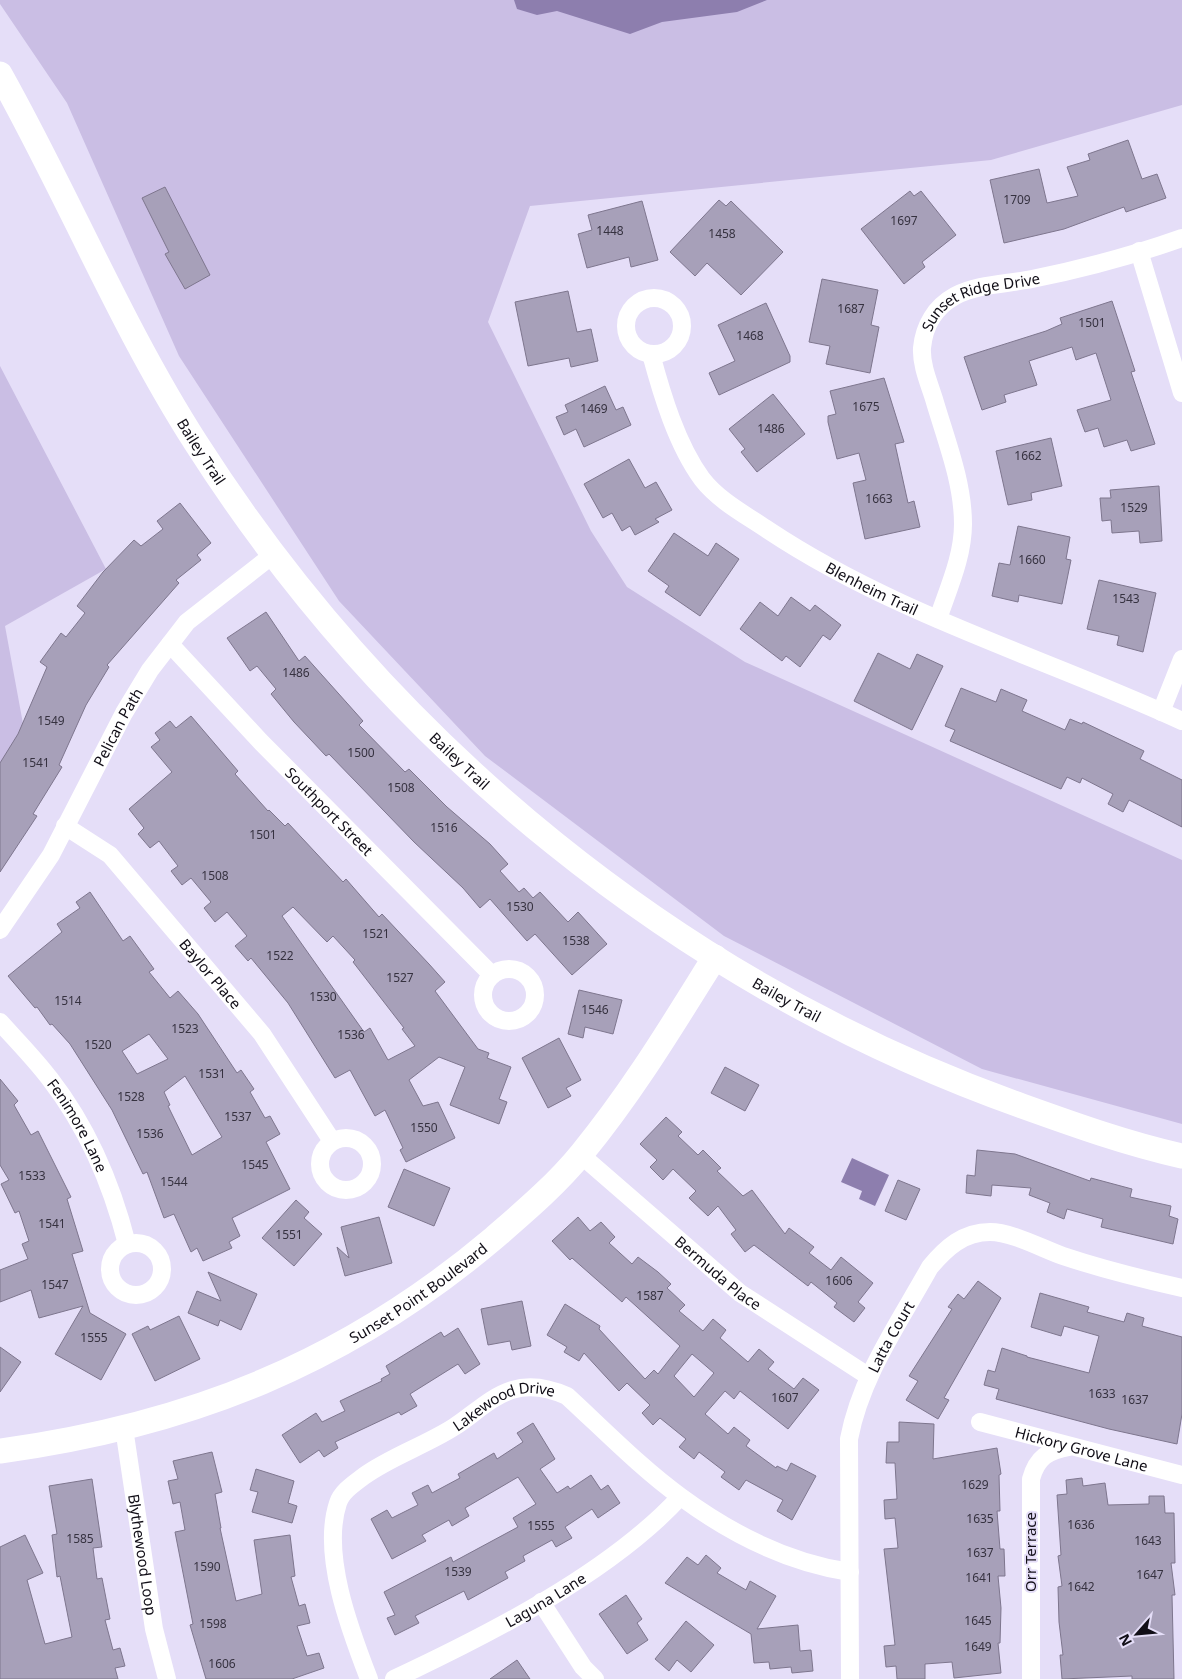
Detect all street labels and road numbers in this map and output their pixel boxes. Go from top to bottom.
street label: Sunset Ridge Drive [917,268,1042,334]
street label: Bailey Trail [173,414,231,488]
street label: Blenheim Trail [822,557,921,619]
street label: Pelican Path [88,684,147,770]
street label: Bailey Trail [426,728,494,794]
street label: Southport Street [281,762,378,860]
street label: Baylor Place [175,934,246,1013]
street label: Bailey Trail [749,972,825,1026]
street label: Fenimore Lane [43,1074,112,1175]
street label: Bermuda Place [671,1231,765,1314]
street label: Sunset Point Boulevard [345,1238,491,1347]
street label: Latta Court [863,1297,919,1376]
street label: Lakewood Drive [449,1377,558,1435]
street label: Hickory Grove Lane [1013,1422,1150,1476]
street label: Blythewood Loop [124,1493,162,1617]
street label: Orr Terrace [1020,1512,1040,1592]
street label: Laguna Lane [502,1568,589,1631]

